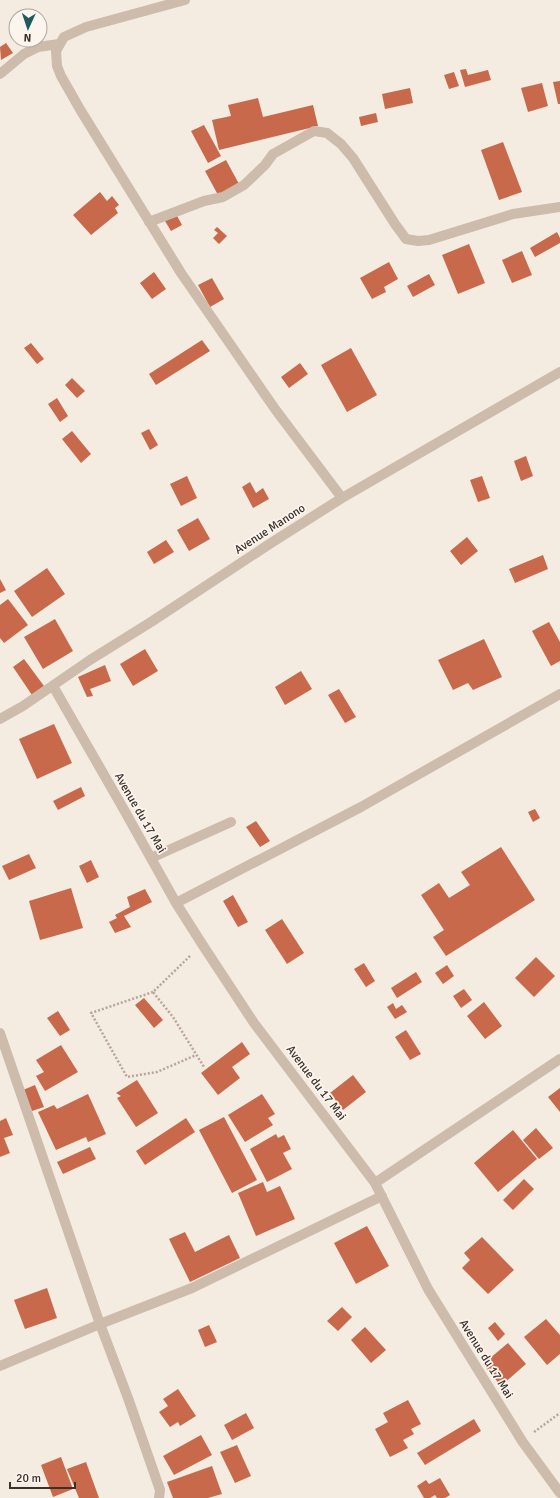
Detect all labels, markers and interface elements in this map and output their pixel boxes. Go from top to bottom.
north arrow [8,8,48,48]
text: N [23,31,32,44]
street label: Avenue Manono [232,501,308,557]
street label: Avenue du 17 Mai [111,770,169,856]
street label: Avenue du 17 Mai [283,1042,349,1124]
street label: Avenue du 17 Mai [456,1317,516,1401]
scale bar [10,1464,75,1490]
text: 20 m [16,1471,41,1486]

